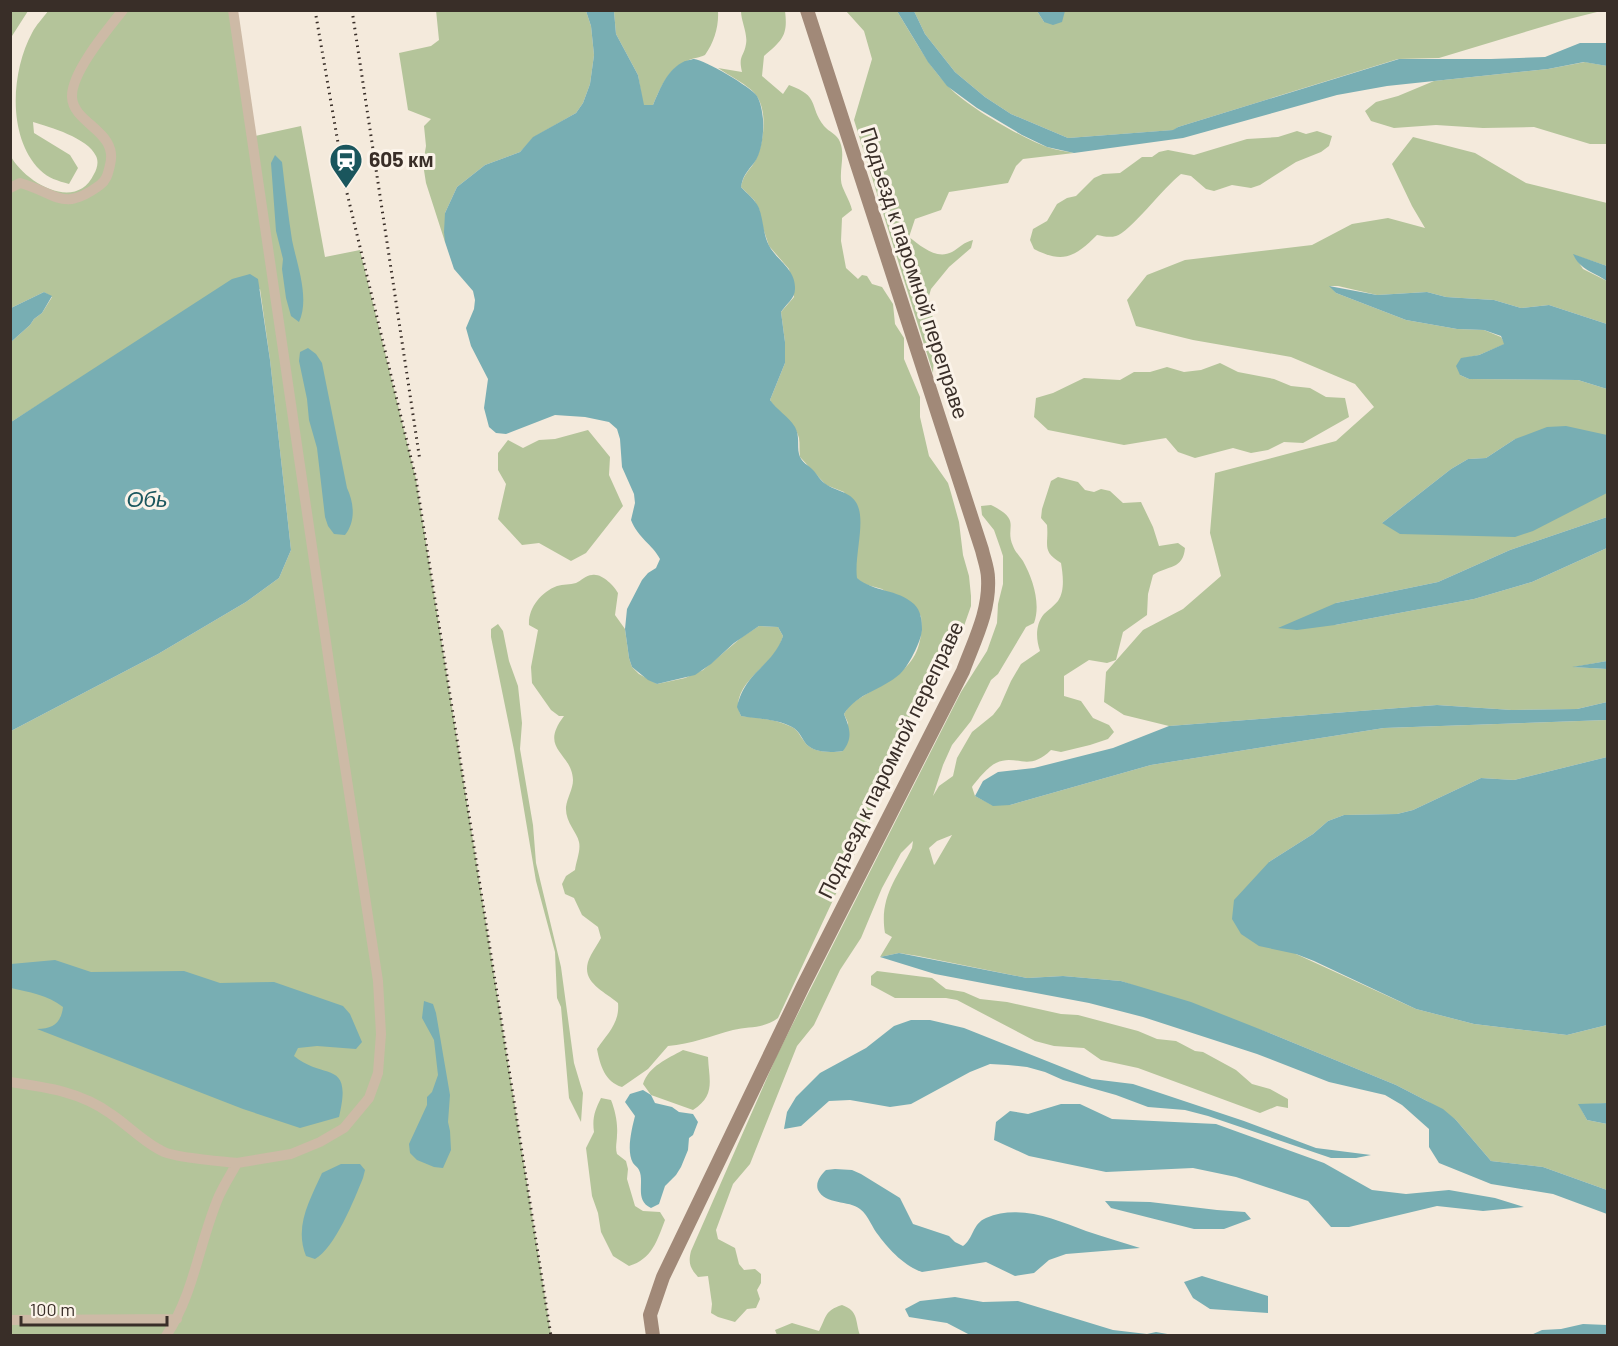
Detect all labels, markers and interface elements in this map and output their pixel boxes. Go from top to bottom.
street label: Подъезд к паромной переправе [856,124,974,422]
station icon: 605 км [328,142,364,189]
place label: 605 км [369,146,434,171]
water label: Обь [126,485,168,511]
street label: Подъезд к паромной переправе [812,617,968,902]
scale bar [21,1289,166,1327]
text: 100 m [30,1298,75,1320]

